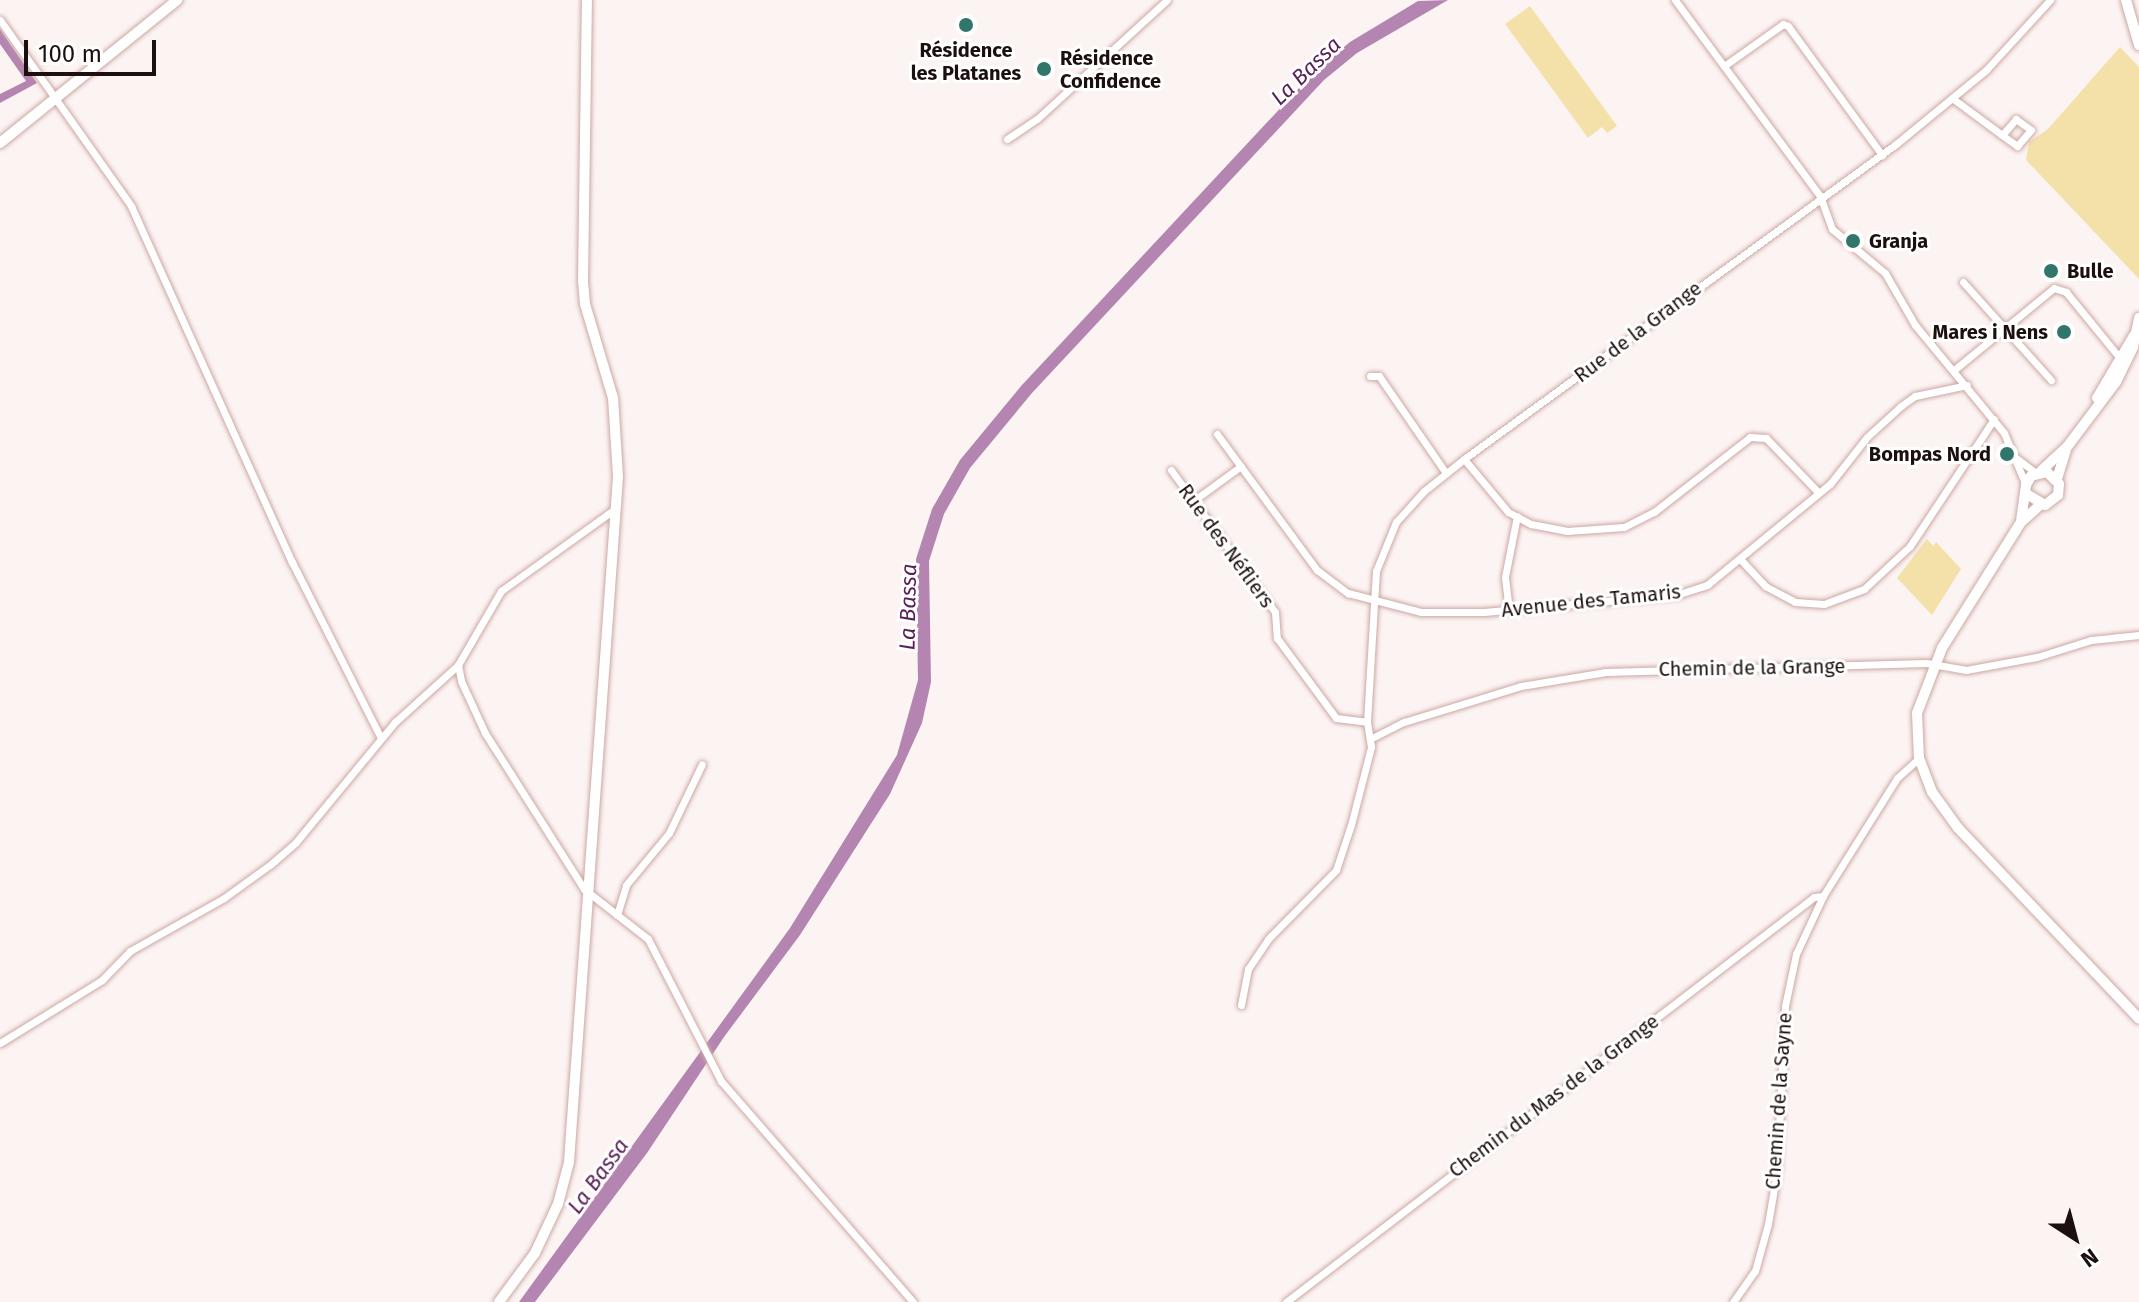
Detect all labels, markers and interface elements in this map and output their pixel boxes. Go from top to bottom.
marker: Résidence les Platanes [957,16,975,34]
scale bar [28,24,160,74]
water label: La Bassa [1266,31,1346,111]
place label: Résidence les Platanes [911,38,1021,85]
text: 100 m [38,40,102,68]
place label: Résidence Confidence [1060,46,1161,93]
marker: Résidence Confidence [1035,60,1053,78]
place label: Granja [1869,229,1928,253]
marker: Granja [1844,232,1862,250]
place label: Bulle [2067,259,2114,283]
marker: Bulle [2042,262,2060,280]
street label: Rue de la Grange [1570,276,1706,388]
place label: Mares i Nens [1933,320,2048,344]
marker: Mares i Nens [2055,323,2073,341]
place label: Bompas Nord [1869,442,1991,466]
marker: Bompas Nord [1998,445,2016,463]
street label: Rue des Néfliers [1173,479,1279,613]
water label: La Bassa [894,563,922,651]
street label: Avenue des Tamaris [1500,580,1682,622]
street label: Chemin de la Grange [1658,654,1846,682]
street label: Chemin du Mas de la Grange [1444,1009,1664,1183]
street label: Chemin de la Sayne [1761,1012,1797,1190]
water label: La Bassa [562,1133,634,1219]
north arrow [2035,1198,2115,1278]
text: N [2076,1243,2103,1273]

